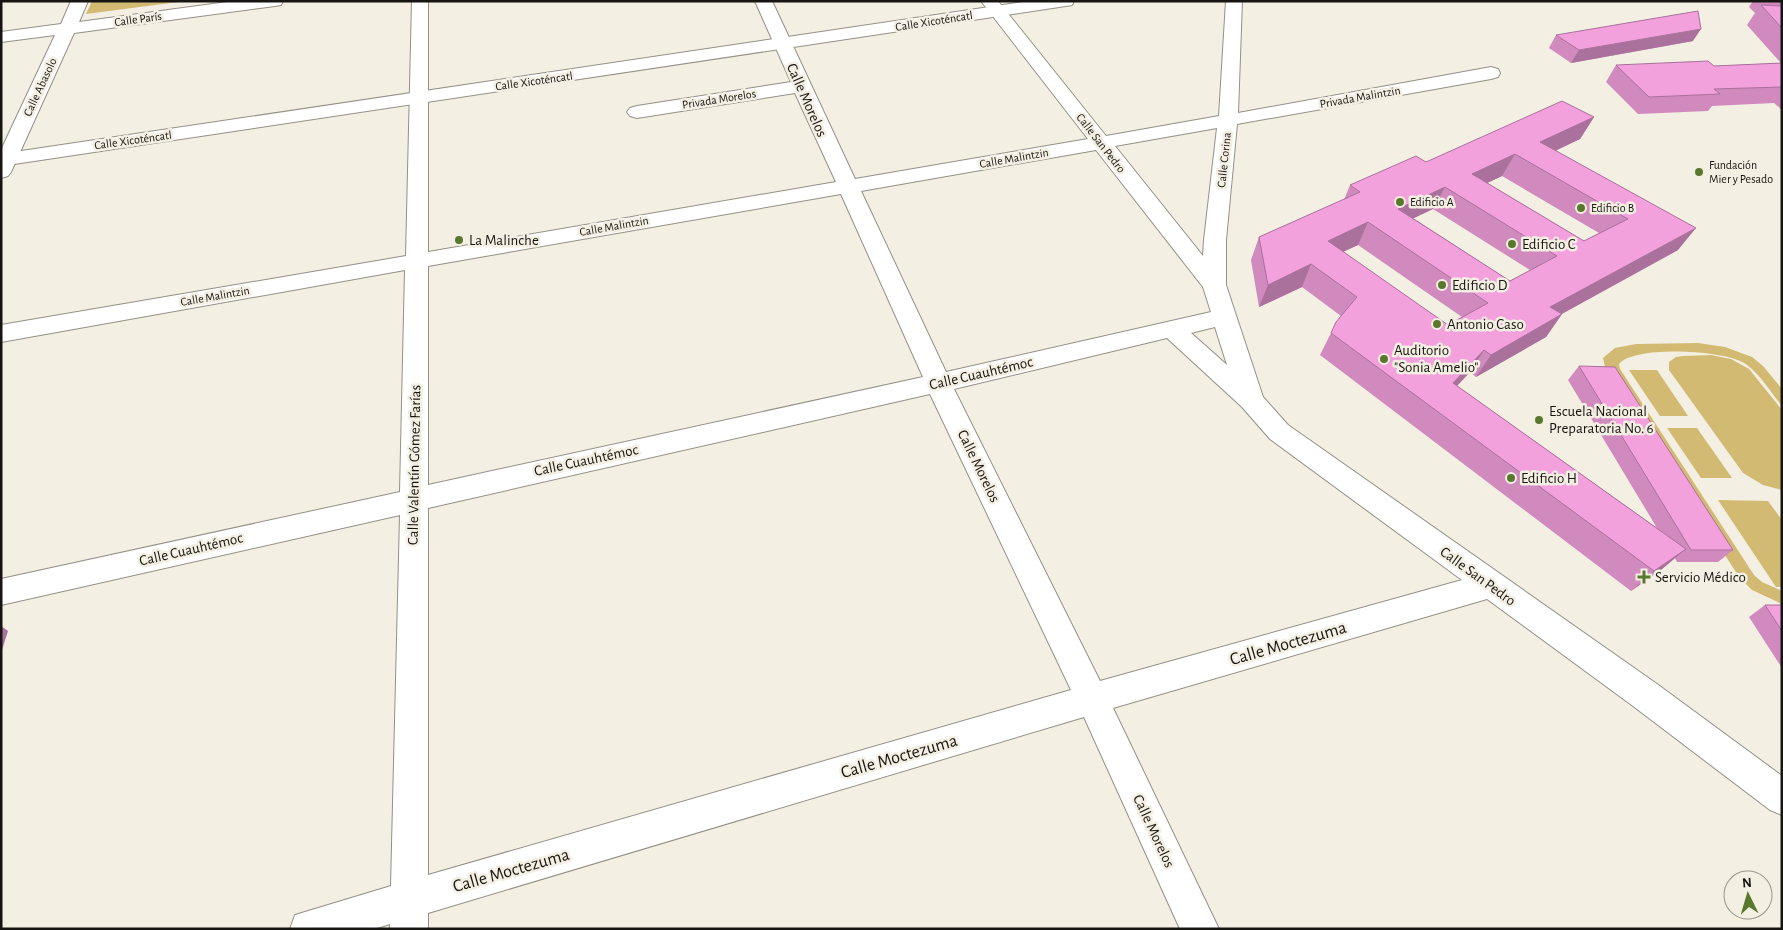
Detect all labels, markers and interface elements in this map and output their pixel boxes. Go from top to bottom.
street label: Calle Xicoténcatl [895,9,973,33]
street label: Calle París [113,10,163,28]
street label: Calle Abasolo [21,56,59,118]
street label: Calle Morelos [784,61,829,139]
street label: Calle Xicoténcatl [495,70,573,92]
street label: Privada Malintzin [1319,84,1401,110]
street label: Privada Morelos [681,87,757,111]
street label: Calle San Pedro [1074,111,1128,175]
street label: Calle Xicoténcatl [94,129,172,151]
street label: Calle Corina [1215,131,1233,188]
street label: Calle Malintzin [978,146,1050,170]
place label: Fundación Mier y Pesado [1709,159,1773,186]
marker: Fundación Mier y Pesado [1693,166,1705,178]
marker: Edificio A [1394,196,1406,208]
place label: Edificio A [1410,196,1454,208]
marker: Edificio B [1575,202,1587,214]
place label: Edificio B [1591,202,1634,214]
street label: Calle Malintzin [578,214,650,238]
place label: La Malinche [469,233,539,248]
marker: La Malinche [453,234,465,246]
place label: Edificio C [1522,237,1576,252]
marker: Edificio C [1506,238,1518,250]
place label: Edificio D [1452,278,1508,293]
marker: Edificio D [1436,279,1448,291]
street label: Calle Malintzin [179,284,251,308]
place label: Antonio Caso [1447,317,1524,332]
marker: Antonio Caso [1431,318,1443,330]
place label: Auditorio "Sonia Amelio" [1394,343,1478,375]
marker: Auditorio "Sonia Amelio" [1378,353,1390,365]
street label: Calle Cuauhtémoc [928,354,1035,393]
street label: Calle Valentín Gómez Farías [406,385,423,545]
place label: Escuela Nacional Preparatoria No. 6 [1549,404,1654,436]
marker: Escuela Nacional Preparatoria No. 6 [1533,414,1545,426]
street label: Calle Morelos [955,428,1003,505]
street label: Calle Cuauhtémoc [533,442,640,479]
place label: Edificio H [1521,471,1577,486]
marker: Edificio H [1505,472,1517,484]
street label: Calle Cuauhtémoc [138,530,245,569]
street label: Calle San Pedro [1437,544,1518,609]
marker: Servicio Médico [1637,570,1651,584]
place label: Servicio Médico [1655,570,1746,585]
street label: Calle Moctezuma [1228,619,1349,669]
street label: Calle Moctezuma [839,732,960,782]
street label: Calle Morelos [1130,792,1177,870]
street label: Calle Moctezuma [451,846,572,896]
north arrow [1723,870,1773,920]
text: N [1741,876,1752,890]

